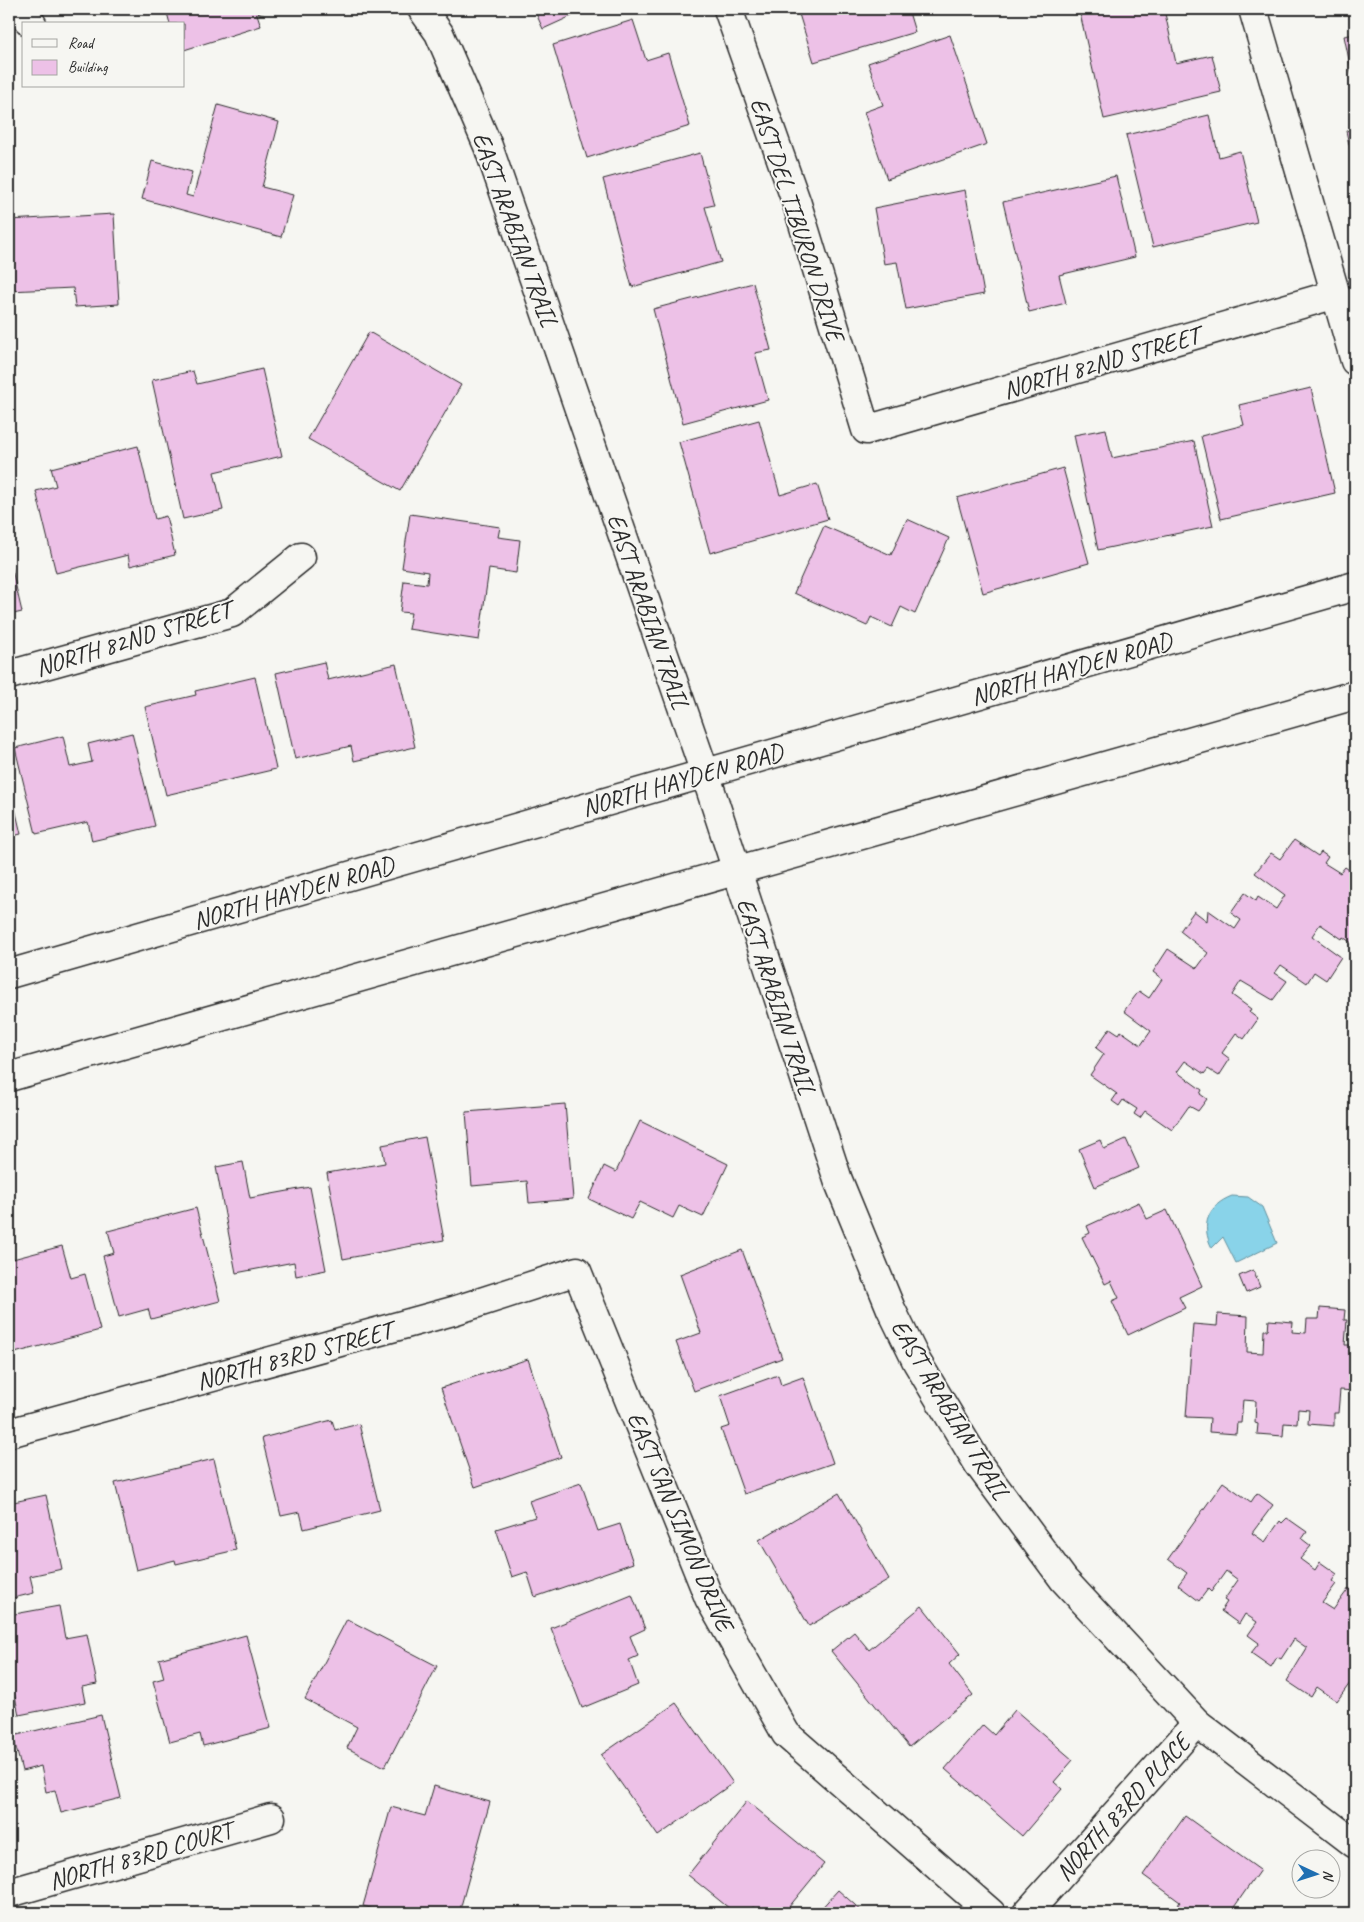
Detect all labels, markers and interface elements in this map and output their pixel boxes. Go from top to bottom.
legend [22,22,185,88]
text: Road [68,34,95,53]
text: Building [68,58,108,77]
street label: EAST DEL TIBURON DRIVE [743,94,852,348]
street label: EAST ARABIAN TRAIL [465,128,565,331]
street label: NORTH 82ND STREET [999,318,1210,406]
street label: EAST ARABIAN TRAIL [600,509,697,714]
street label: NORTH 82ND STREET [32,592,241,684]
street label: NORTH HAYDEN ROAD [967,624,1178,713]
street label: NORTH HAYDEN ROAD [578,735,789,824]
street label: NORTH HAYDEN ROAD [189,848,400,937]
street label: EAST ARABIAN TRAIL [729,894,823,1099]
street label: NORTH 83RD STREET [193,1313,402,1397]
street label: EAST ARABIAN TRAIL [884,1314,1017,1506]
street label: EAST SAN SIMON DRIVE [620,1407,742,1638]
street label: NORTH 83RD PLACE [1048,1725,1199,1888]
street label: NORTH 83RD COURT [45,1813,242,1897]
north arrow [1292,1850,1342,1900]
text: N [1320,1870,1337,1882]

